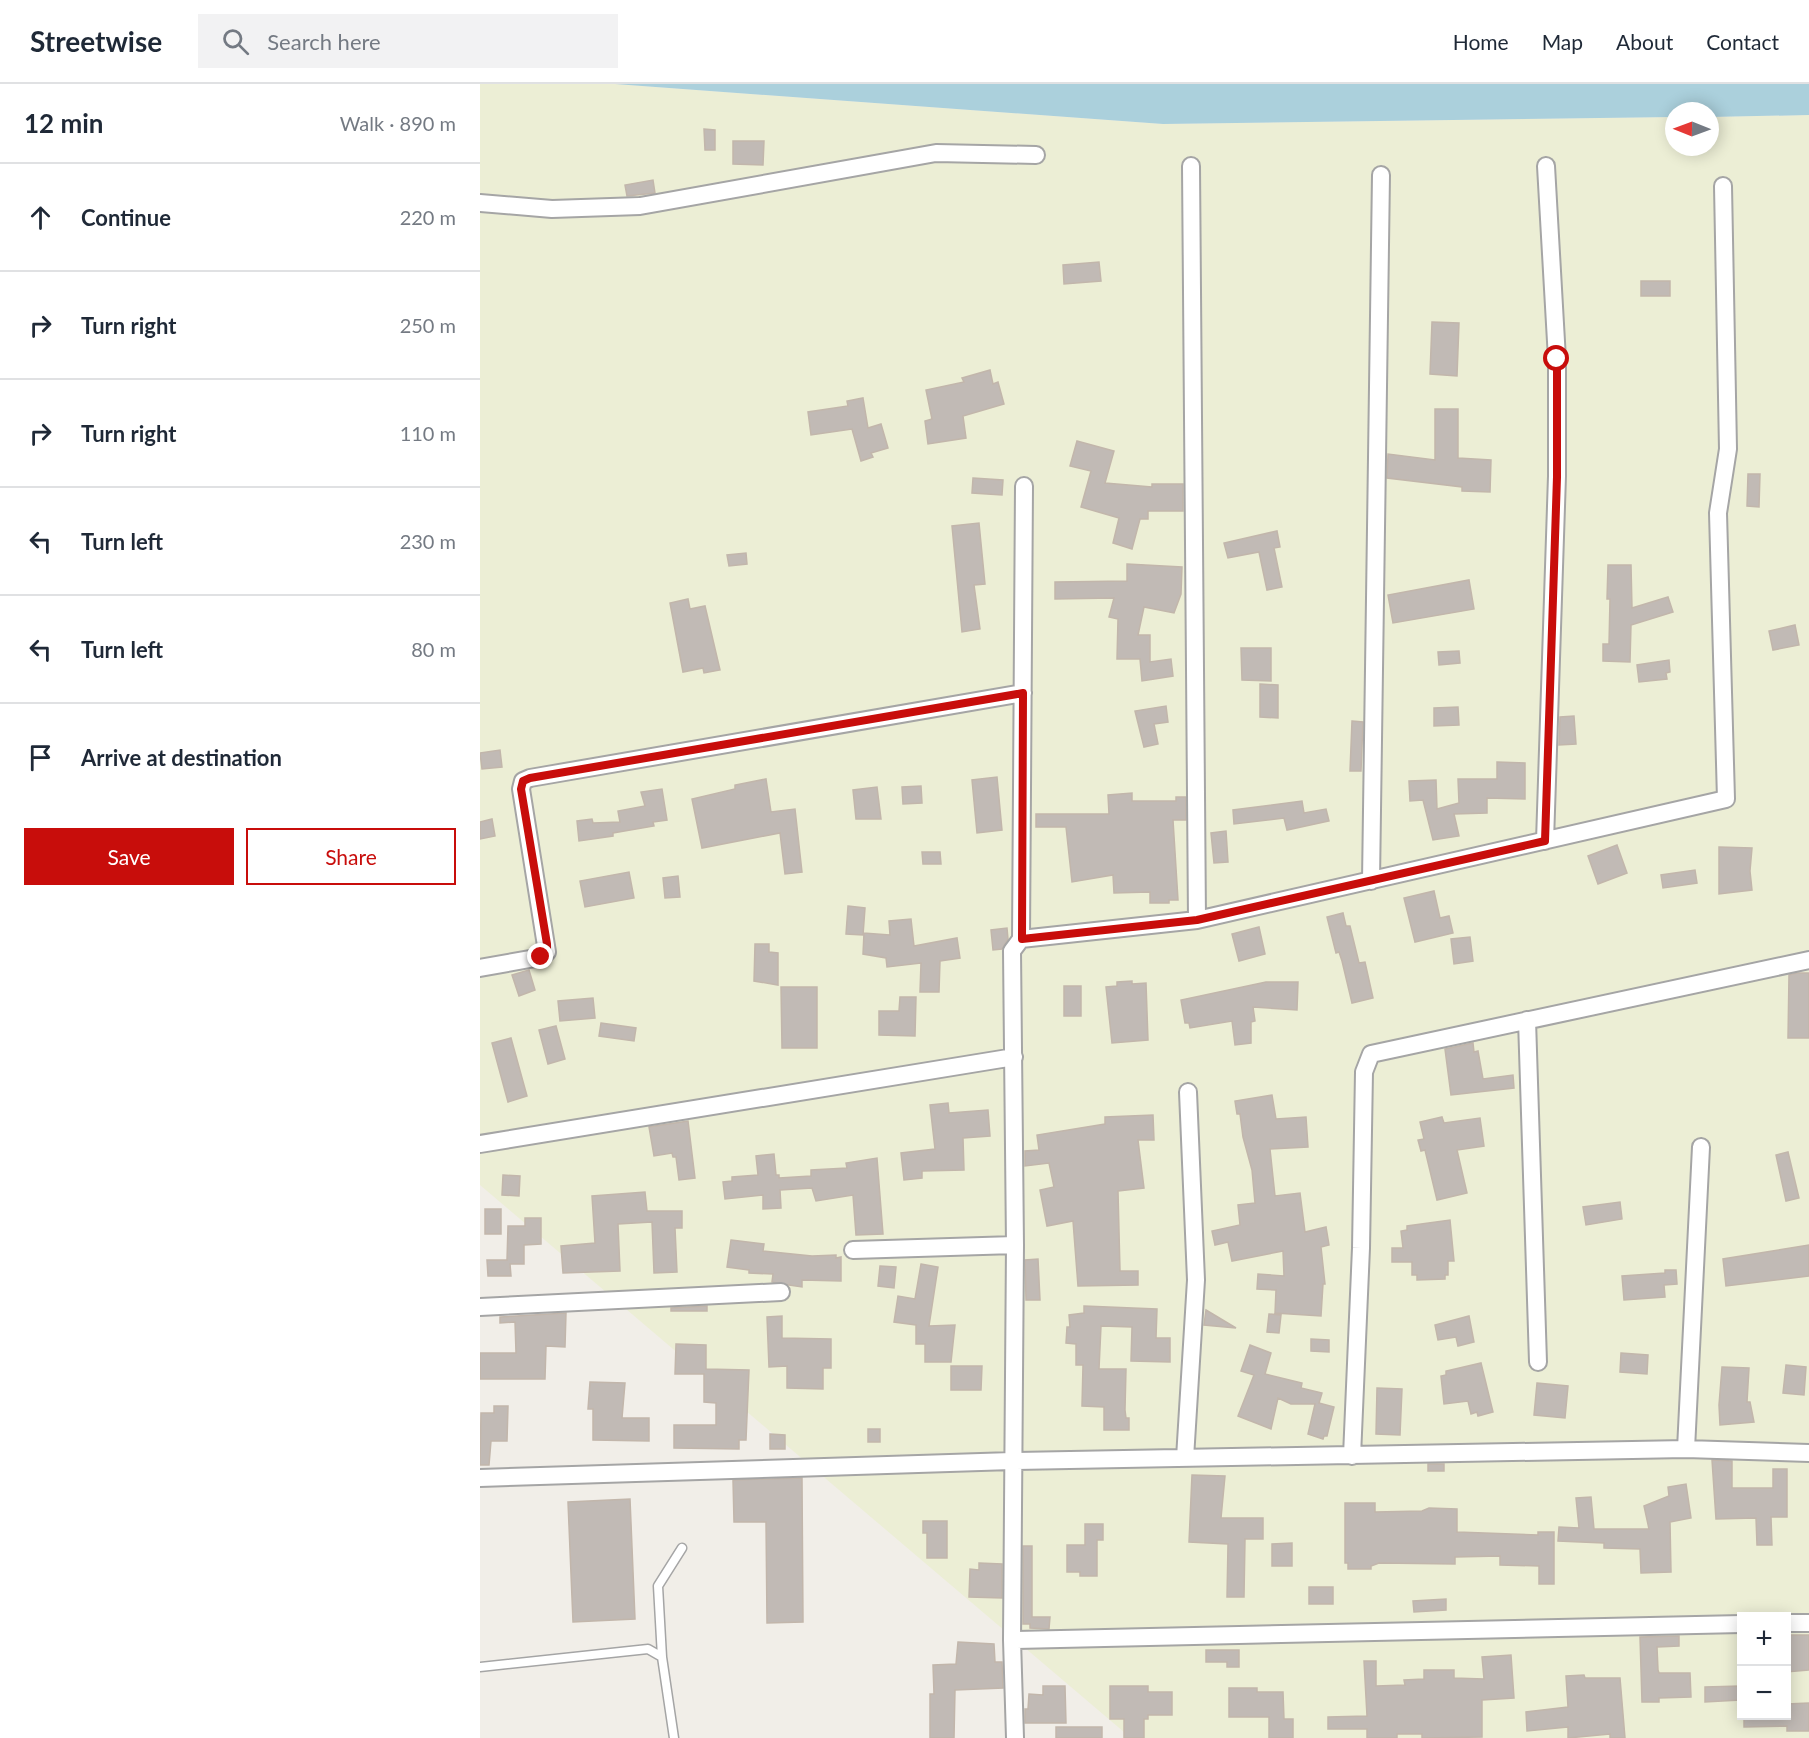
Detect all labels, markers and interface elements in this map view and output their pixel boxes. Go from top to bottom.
search box [198,14,618,68]
text: Streetwise [30,24,162,58]
icon: search [219,25,252,58]
text: Search here [267,28,381,55]
text: Home [1453,29,1509,54]
text: Map [1542,29,1583,54]
text: About [1616,29,1673,54]
text: Contact [1706,29,1779,54]
north arrow [1665,102,1719,156]
text: 12 min [24,107,104,139]
text: Walk · 890 m [340,111,456,135]
icon: ahead [24,201,57,234]
text: Continue [81,204,171,231]
text: 220 m [400,205,456,229]
icon: right [24,309,57,342]
text: Turn right [81,312,176,339]
text: 250 m [400,313,456,337]
route start [1543,345,1569,371]
icon: right [24,417,57,450]
text: Turn right [81,420,176,447]
text: 110 m [400,421,456,445]
icon: left [24,525,57,558]
text: Turn left [81,528,163,555]
text: 230 m [400,529,456,553]
icon: left [24,633,57,666]
text: Turn left [81,636,163,663]
text: 80 m [411,637,456,661]
icon: arrive [24,741,57,774]
text: Arrive at destination [81,744,282,771]
button: Save [24,828,234,885]
button: Share [246,828,456,885]
route end [527,943,553,969]
map controls [1737,1612,1791,1720]
button: + [1737,1612,1791,1666]
button: − [1737,1666,1791,1720]

